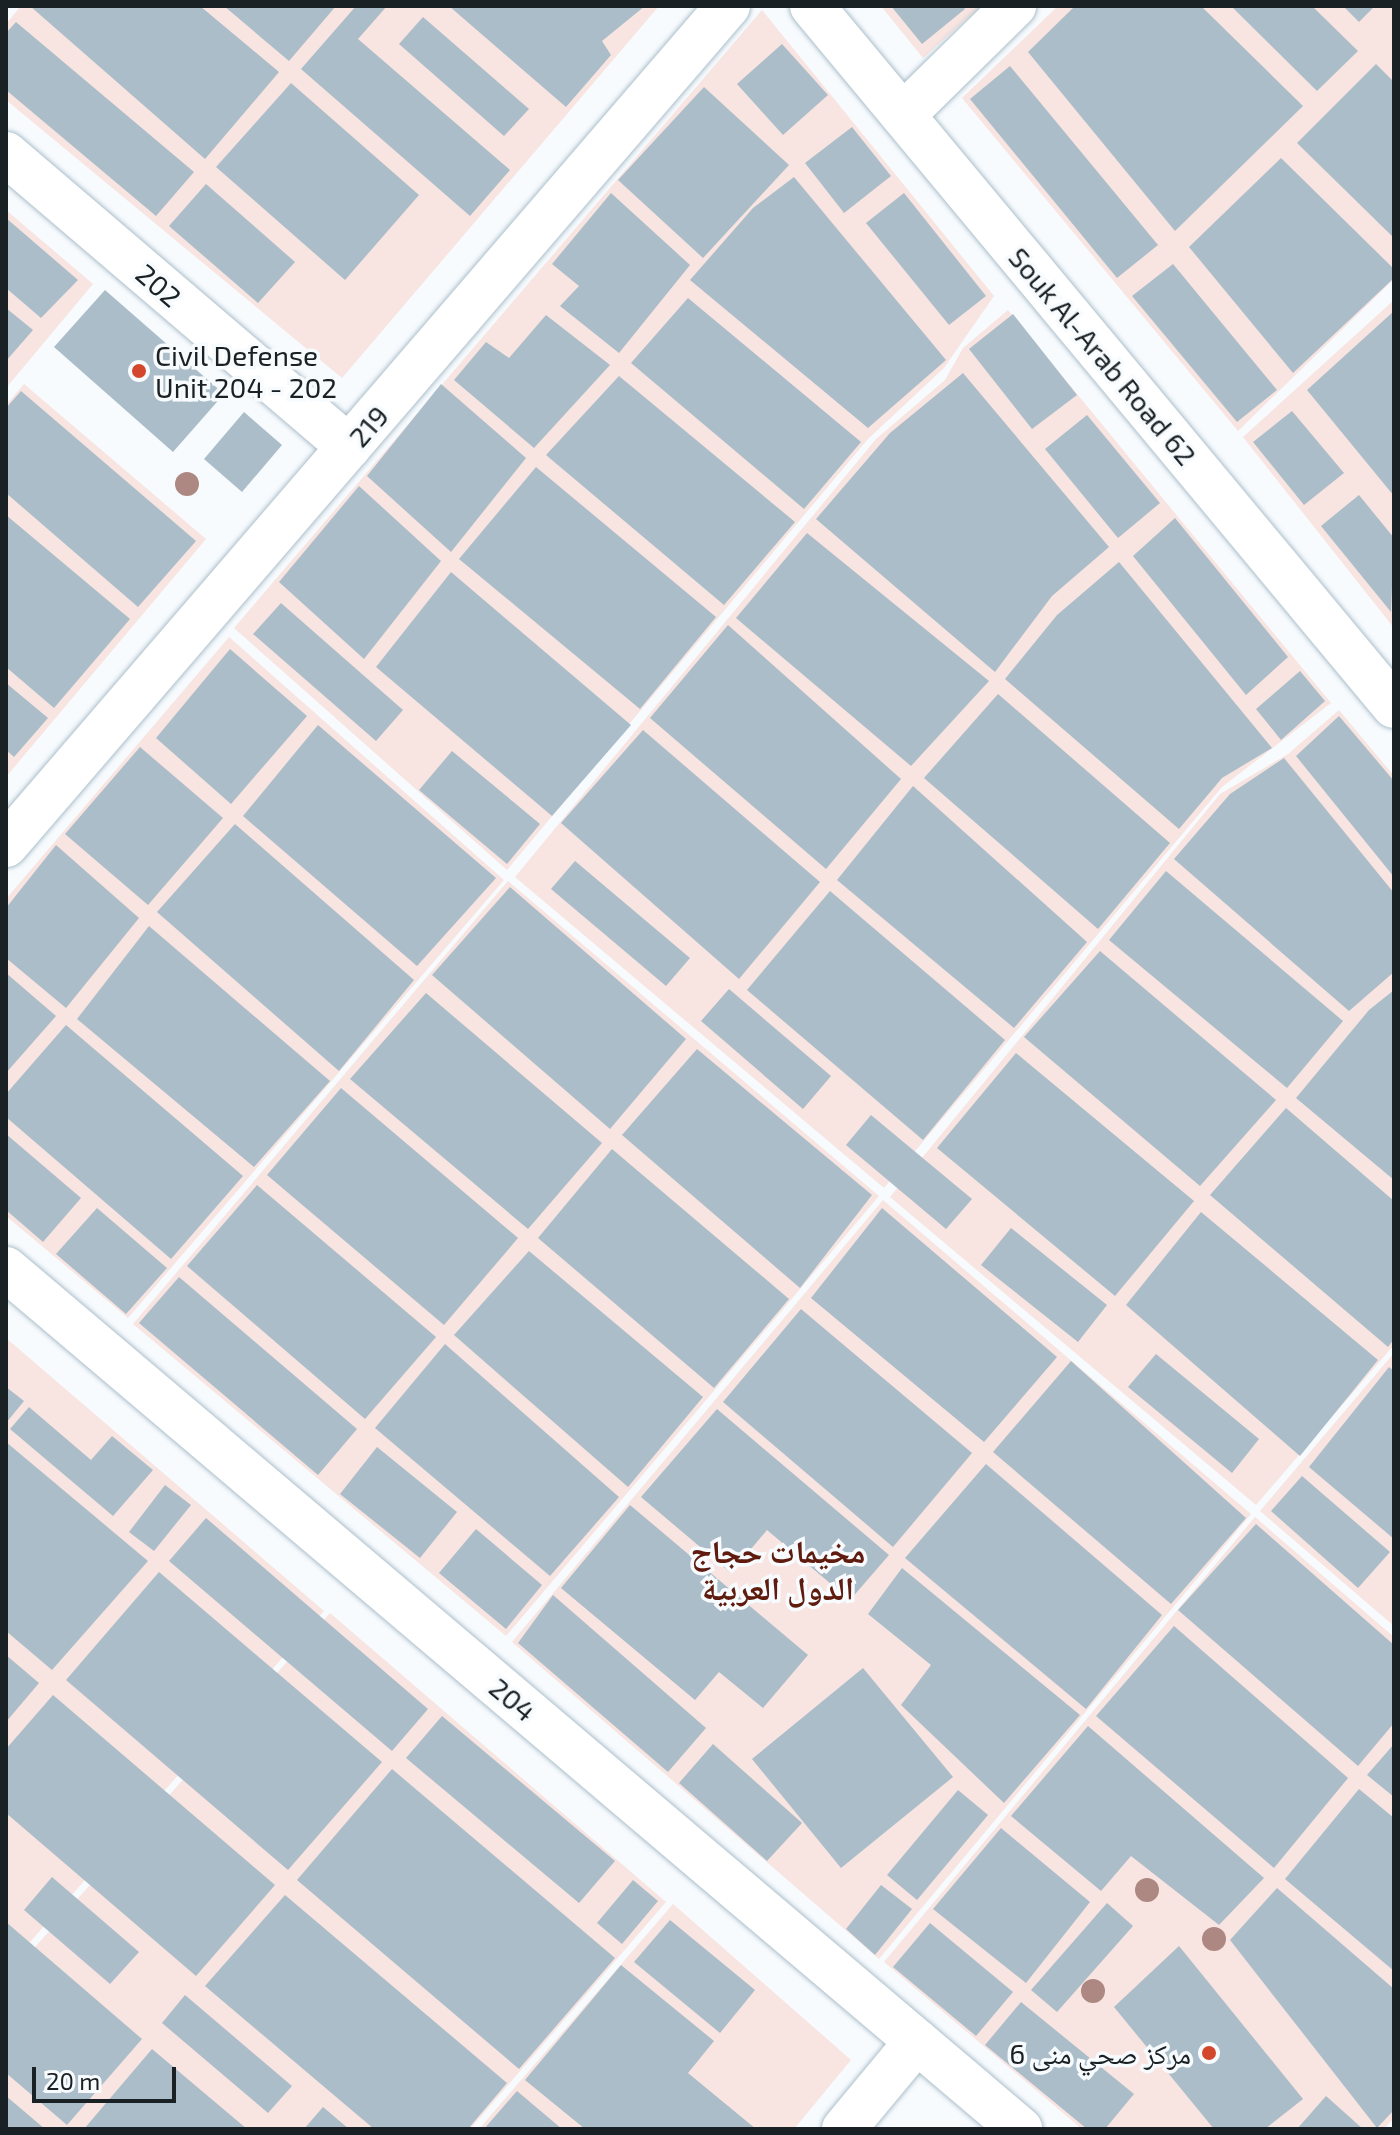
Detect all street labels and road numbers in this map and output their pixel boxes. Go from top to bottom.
street label: Souk Al-Arab Road 62 [1002,240,1204,472]
street label: 202 [130,256,188,314]
street label: 219 [341,399,395,453]
street label: 204 [483,1670,543,1728]

